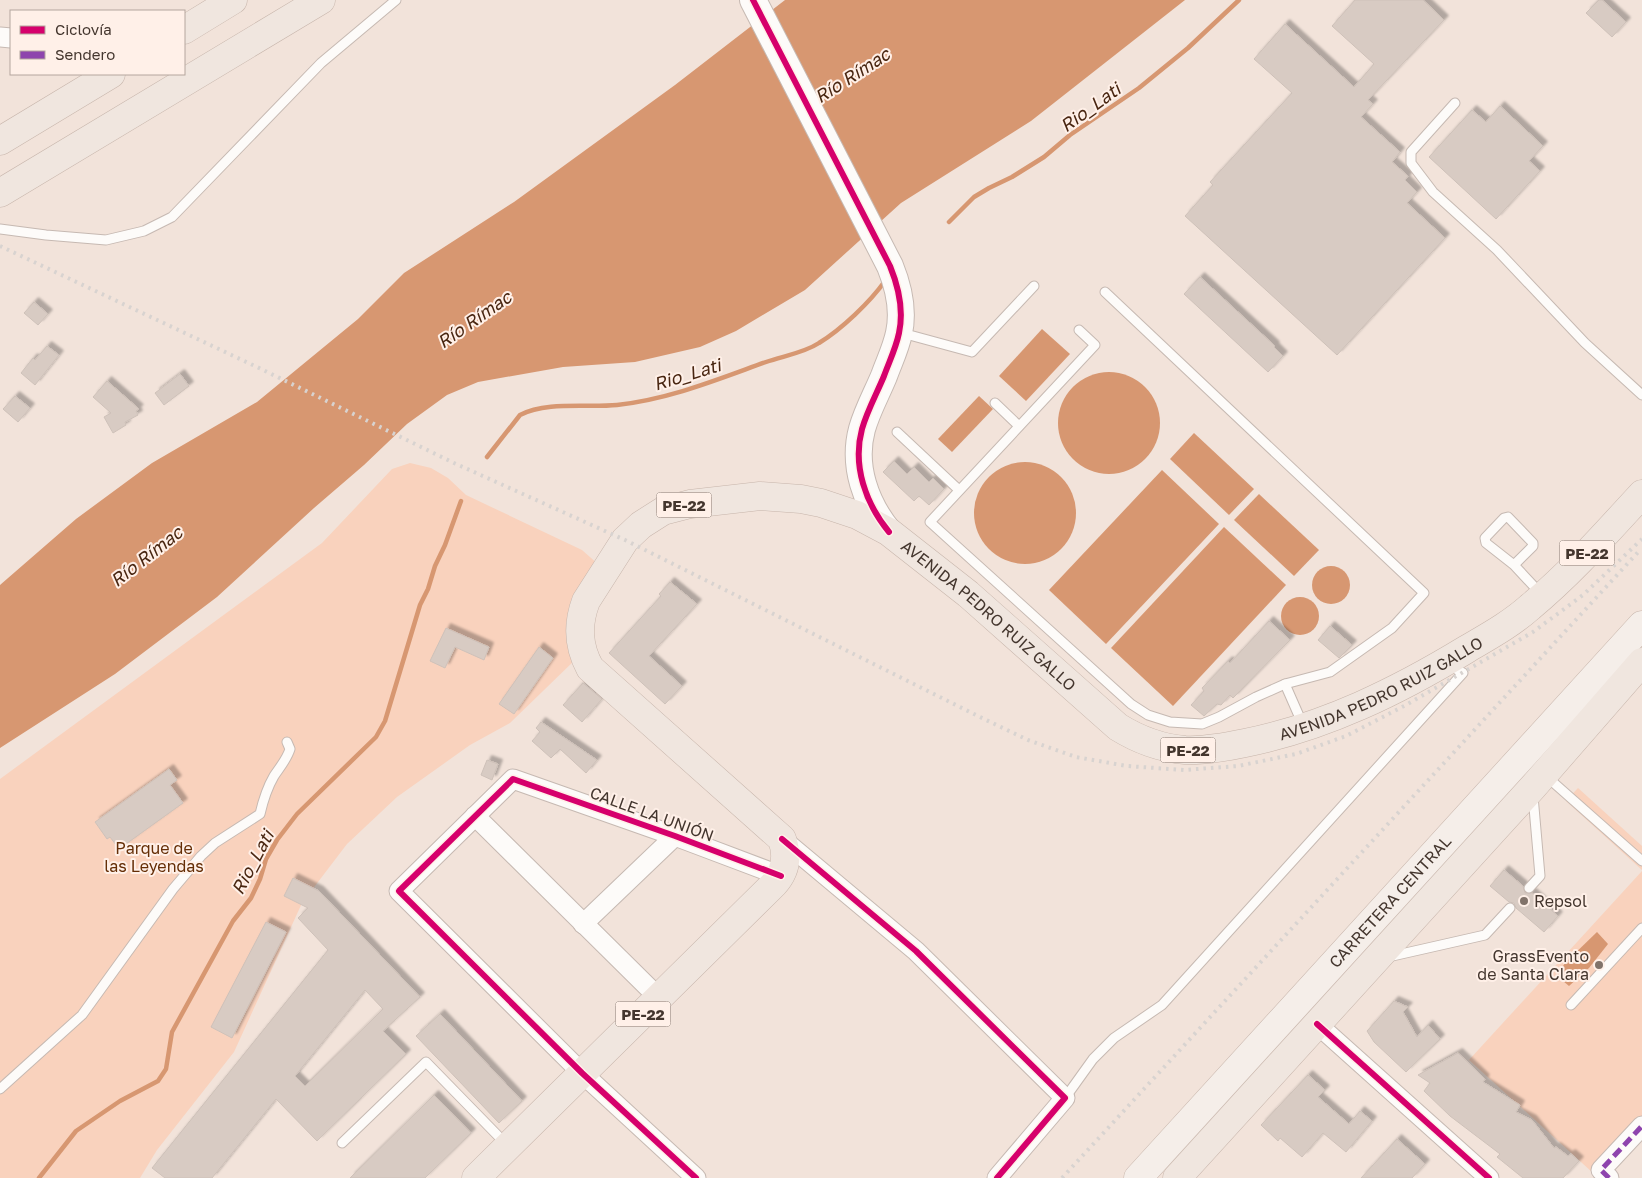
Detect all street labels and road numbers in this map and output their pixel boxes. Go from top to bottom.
road number: PE-22 [656,492,712,518]
street label: AVENIDA PEDRO RUIZ GALLO [897,536,1080,695]
road number: PE-22 [1560,540,1614,566]
street label: AVENIDA PEDRO RUIZ GALLO [1277,632,1486,744]
road number: PE-22 [1160,738,1216,762]
street label: CALLE LA UNIÓN [587,782,717,846]
street label: CARRETERA CENTRAL [1325,831,1455,972]
road number: PE-22 [616,1002,670,1026]

